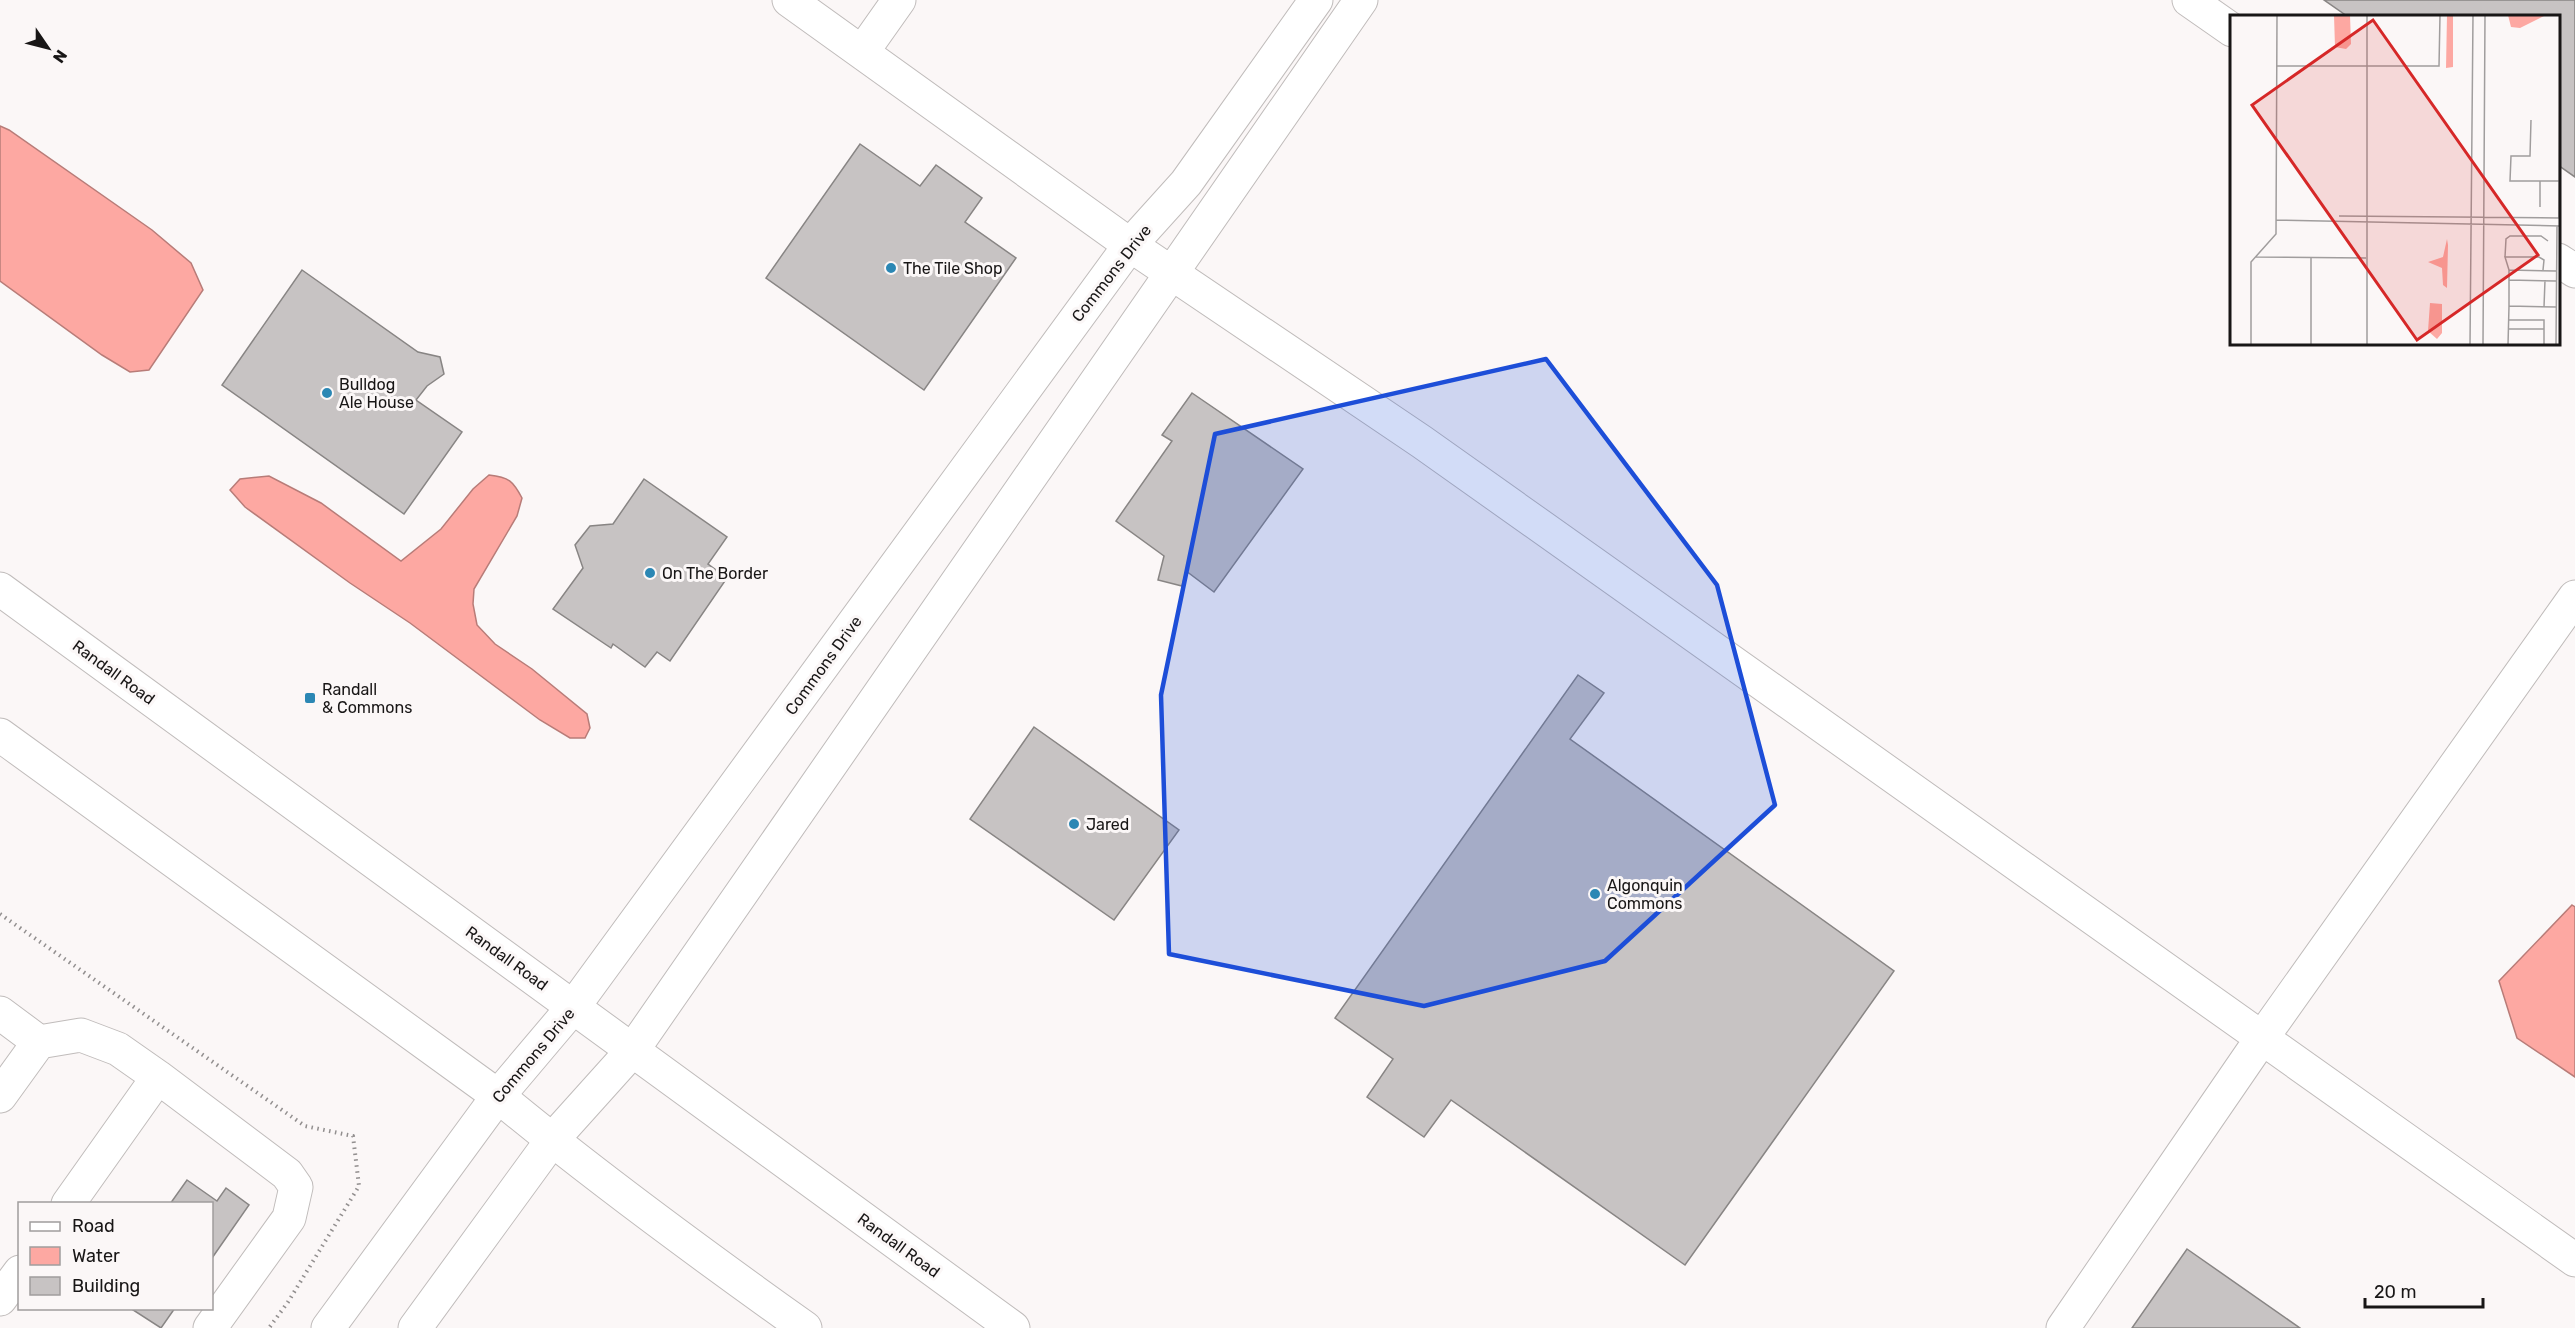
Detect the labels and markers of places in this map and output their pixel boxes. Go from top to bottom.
place label: The Tile Shop [903,259,1002,278]
marker: The Tile Shop [884,261,898,275]
place label: Bulldog Ale House [339,375,414,412]
marker: Bulldog Ale House [320,386,334,400]
place label: On The Border [662,564,768,583]
marker: On The Border [643,566,657,580]
place label: Randall & Commons [322,680,412,717]
marker: Randall & Commons [303,691,317,705]
place label: Jared [1086,815,1129,834]
marker: Jared [1067,817,1081,831]
place label: Algonquin Commons [1607,876,1683,913]
marker: Algonquin Commons [1588,887,1602,901]

